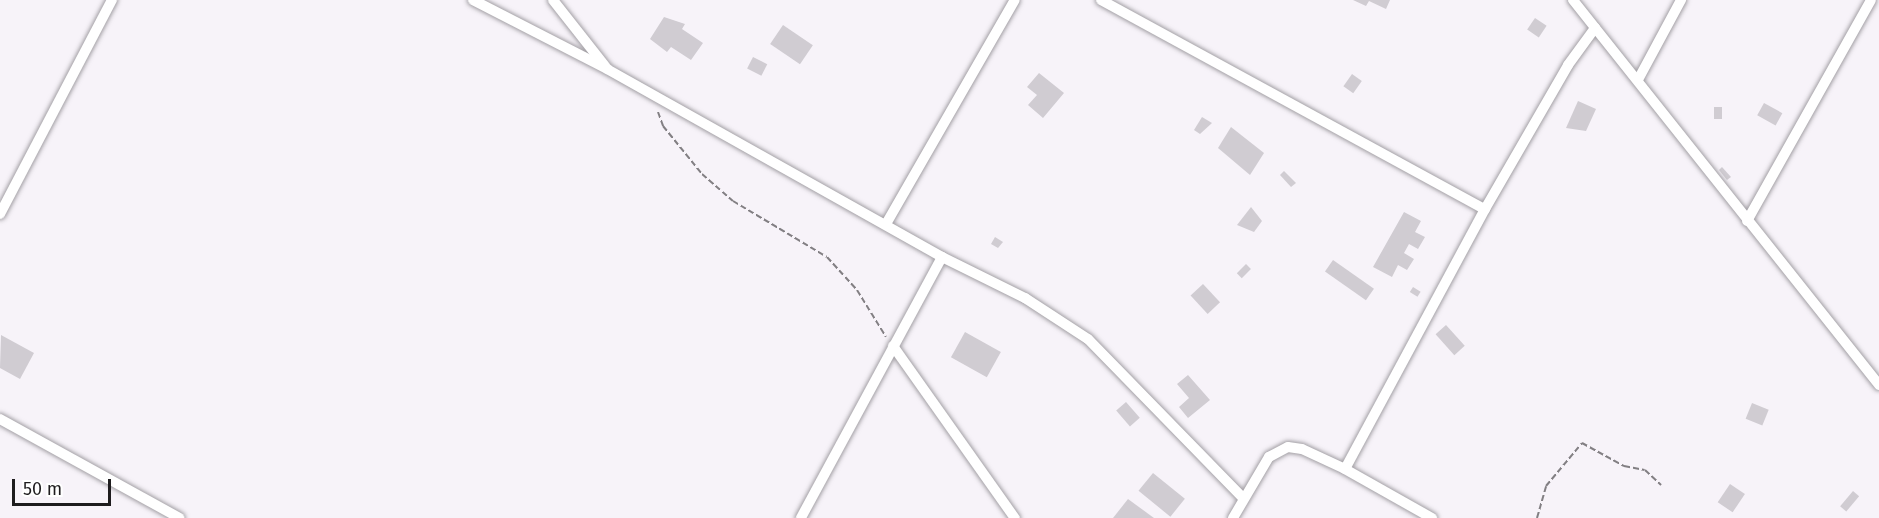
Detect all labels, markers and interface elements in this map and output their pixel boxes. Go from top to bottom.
scale bar [15,467,114,505]
text: 50 m [23,478,62,500]

